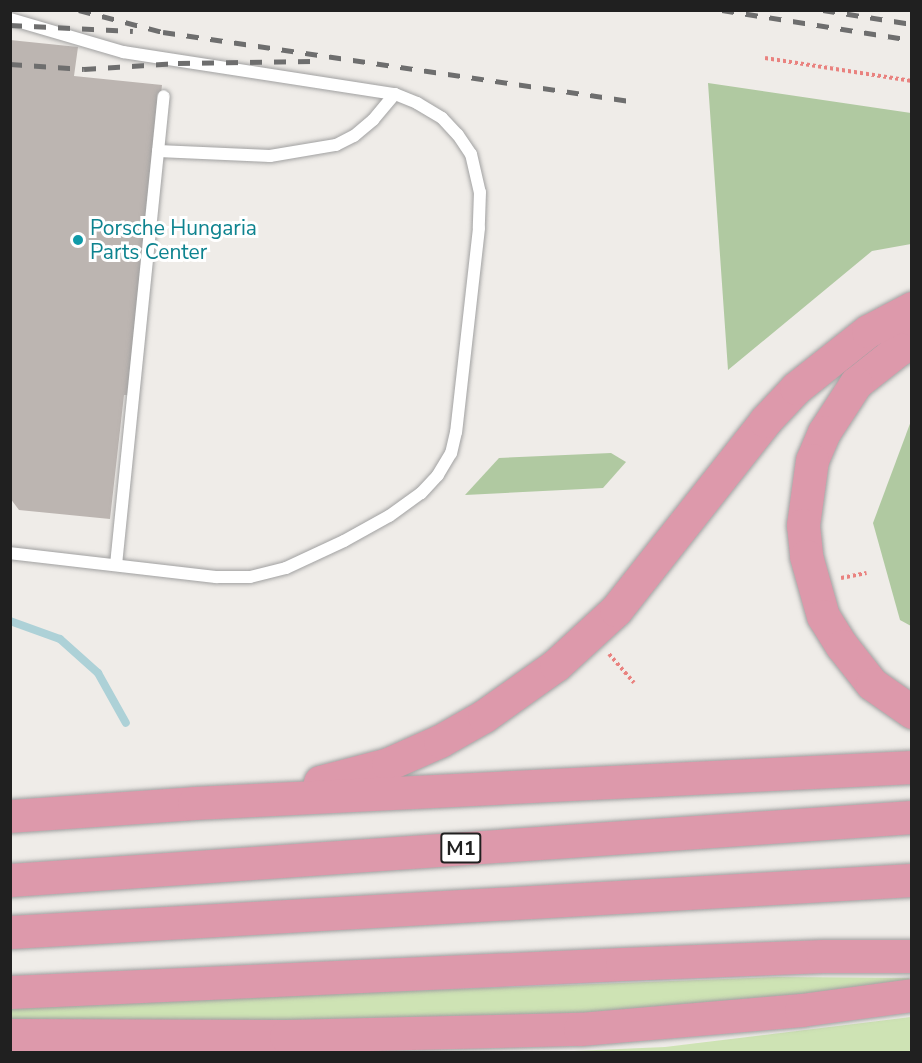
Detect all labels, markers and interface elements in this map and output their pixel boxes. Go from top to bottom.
place label: Porsche Hungaria Parts Center [90,215,257,265]
marker: Porsche Hungaria Parts Center [71,233,85,247]
road number: M1 [440,831,482,865]

